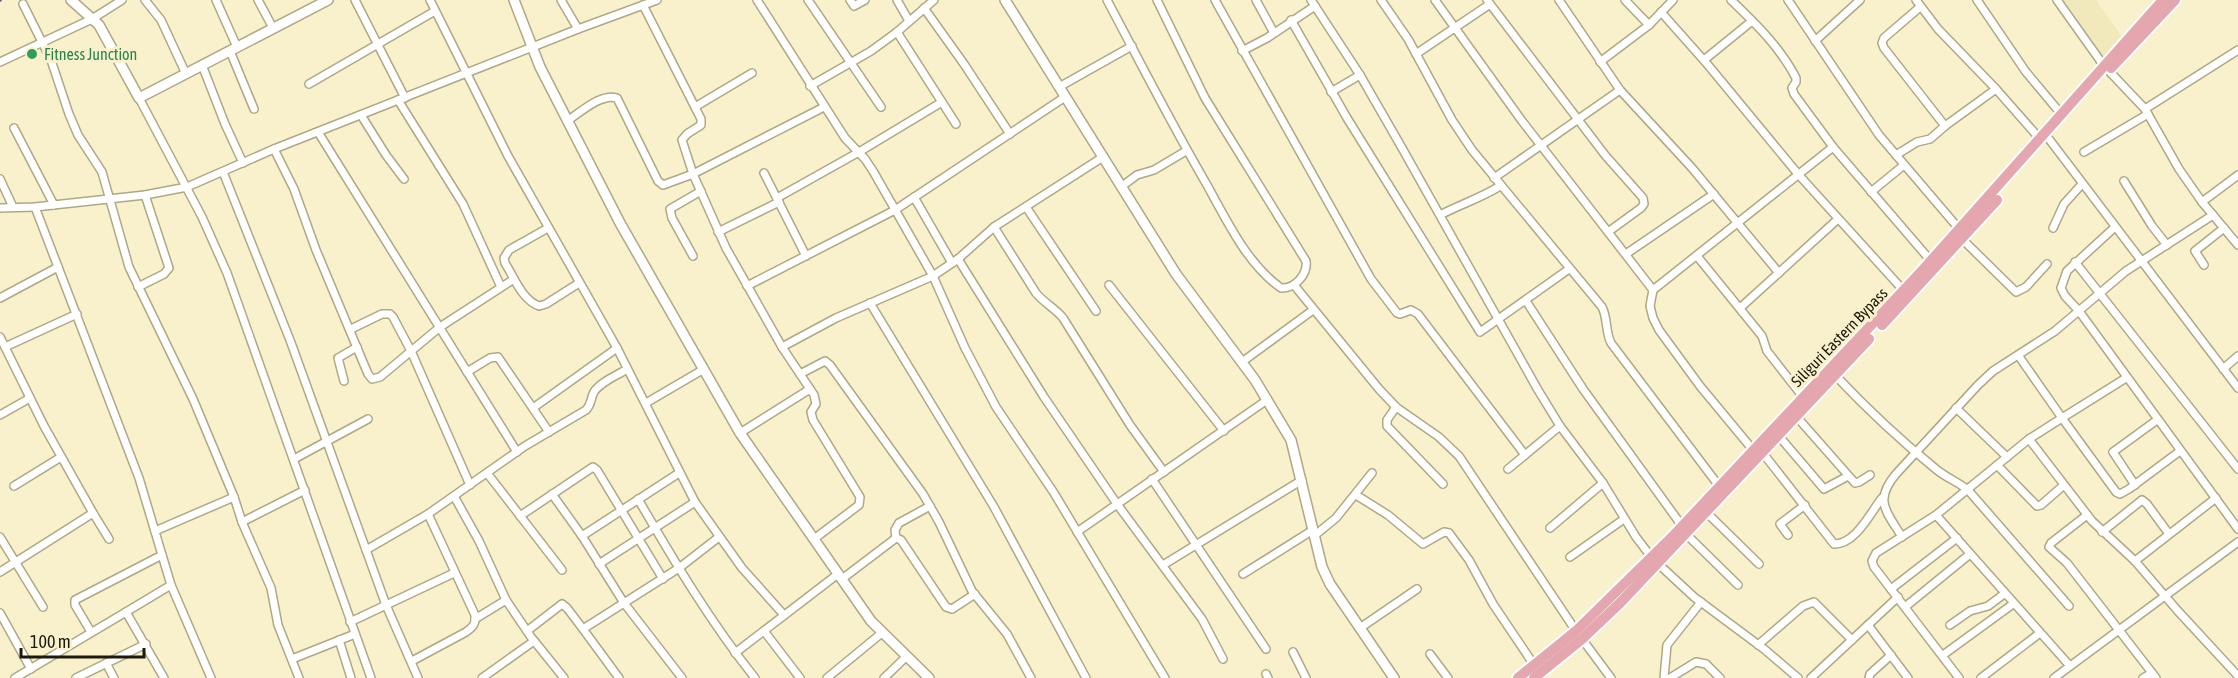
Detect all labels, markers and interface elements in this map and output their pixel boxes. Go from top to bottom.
place label: Fitness Junction [44,45,137,63]
marker: Fitness Junction [25,47,39,61]
street label: Siliguri Eastern Bypass [1787,284,1892,391]
scale bar [21,621,144,659]
text: 100 m [30,631,71,652]

